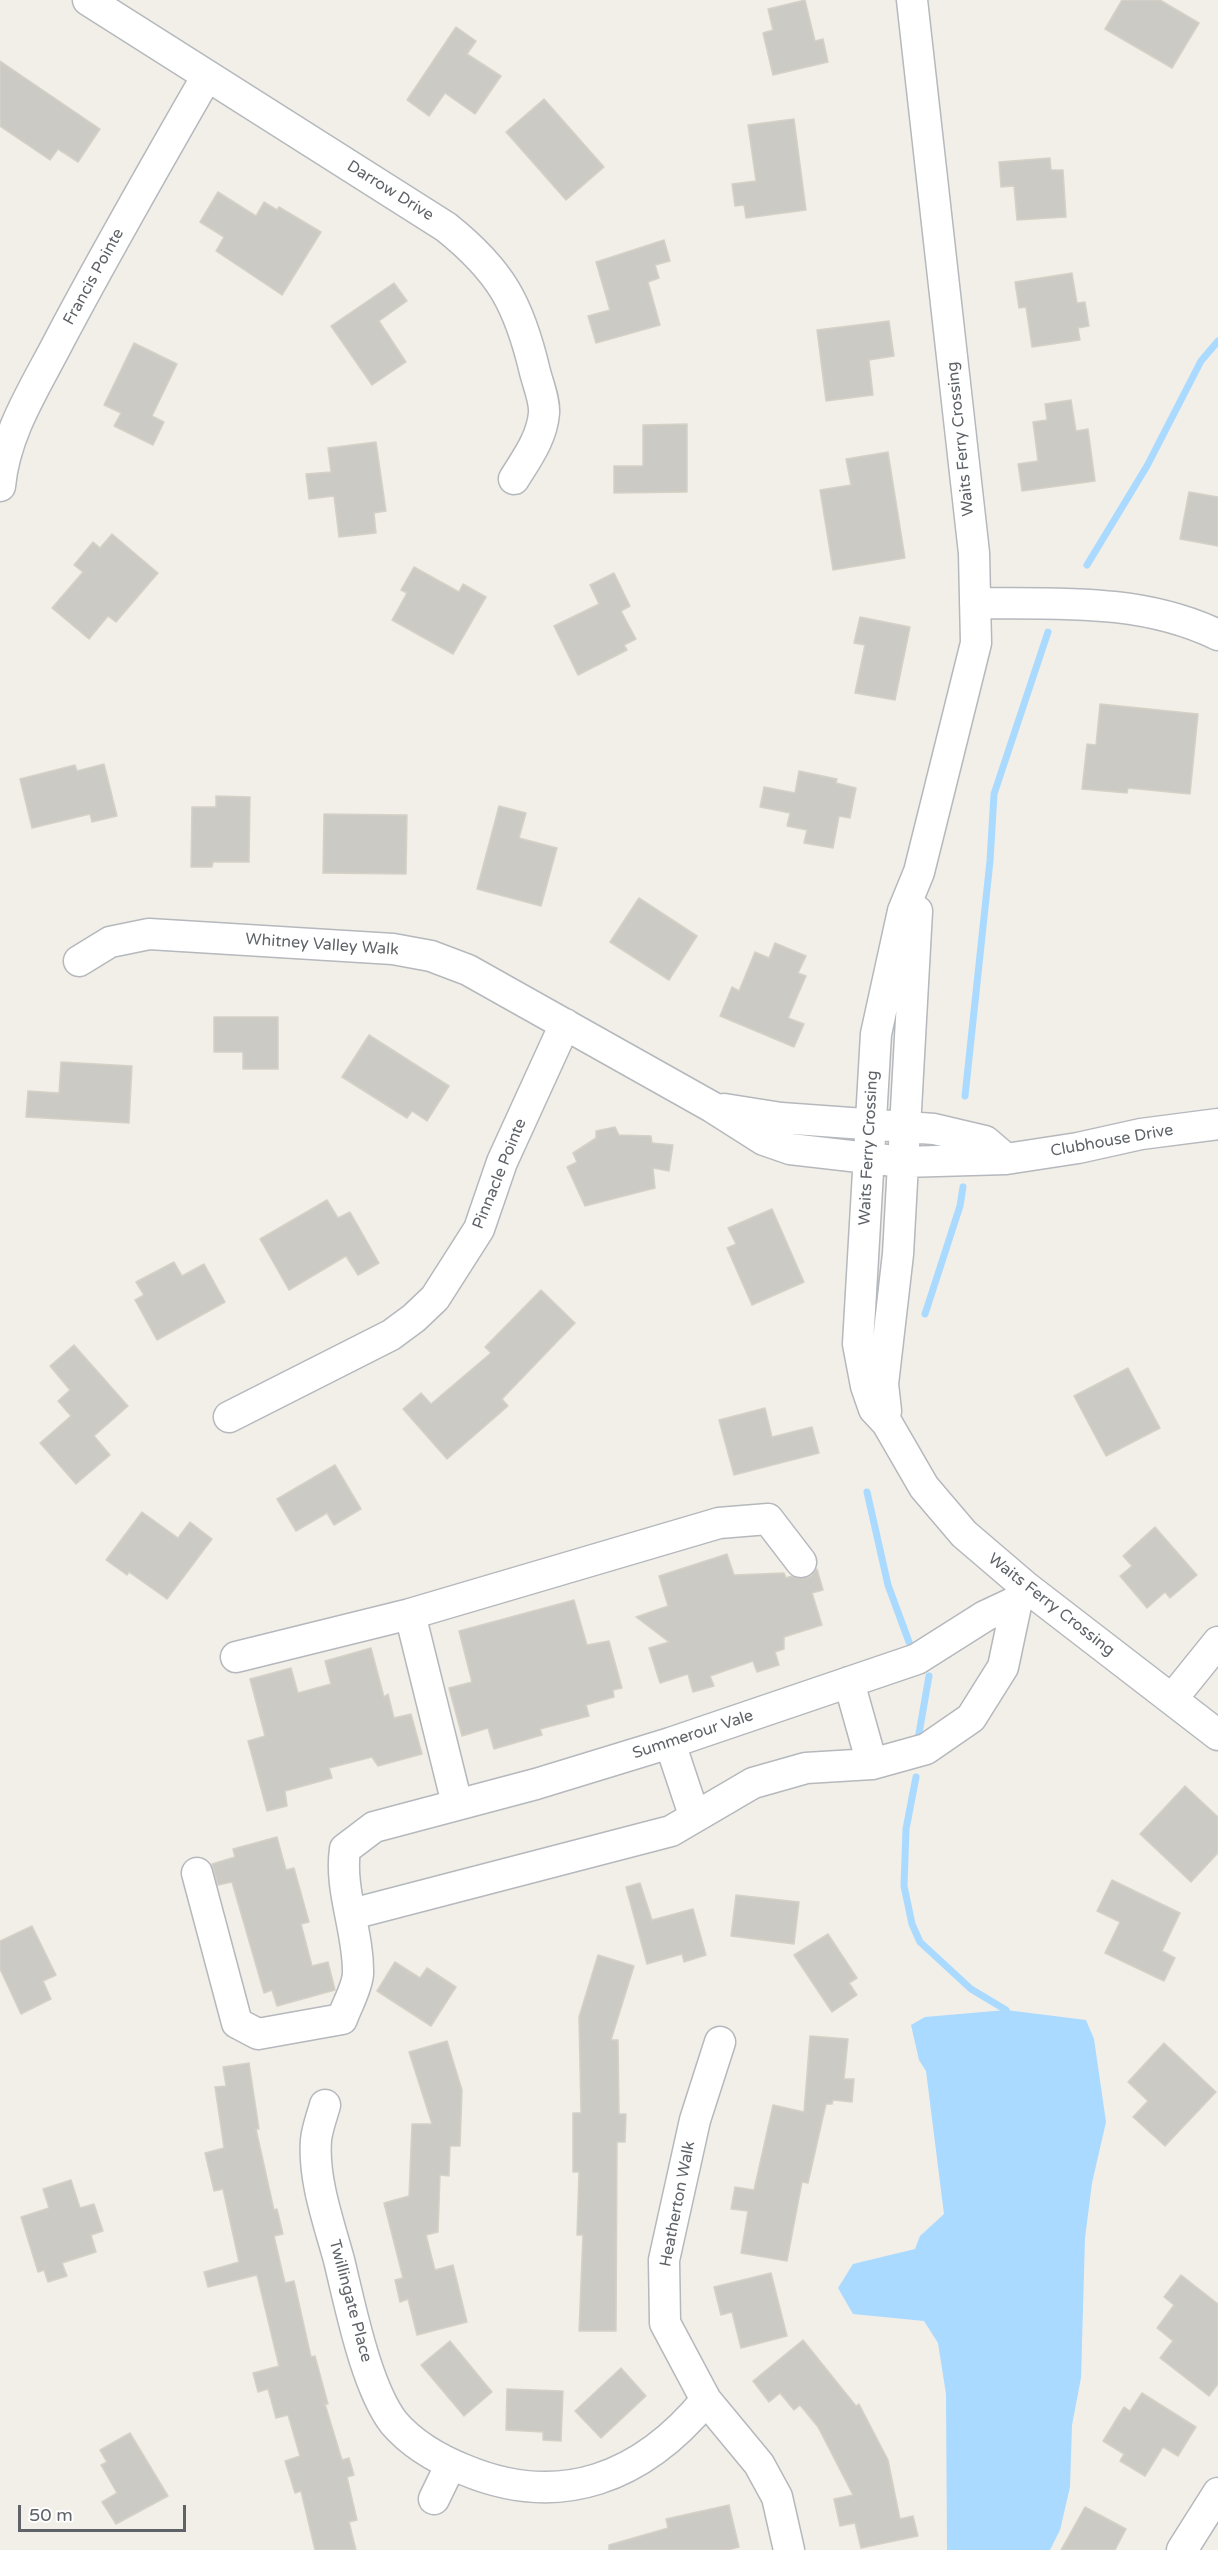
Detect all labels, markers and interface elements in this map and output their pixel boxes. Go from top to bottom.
street label: Darrow Drive [343,157,437,225]
street label: Francis Pointe [60,225,128,329]
street label: Waits Ferry Crossing [943,361,979,517]
street label: Whitney Valley Walk [245,930,399,960]
street label: Waits Ferry Crossing [855,1070,883,1226]
street label: Pinnacle Pointe [469,1116,531,1232]
street label: Clubhouse Drive [1049,1121,1175,1161]
street label: Waits Ferry Crossing [984,1550,1118,1660]
street label: Summerour Vale [630,1706,756,1764]
street label: Heatherton Walk [656,2140,700,2268]
street label: Twillingate Place [324,2238,376,2364]
scale bar [21,2493,189,2531]
text: 50 m [29,2504,73,2526]

